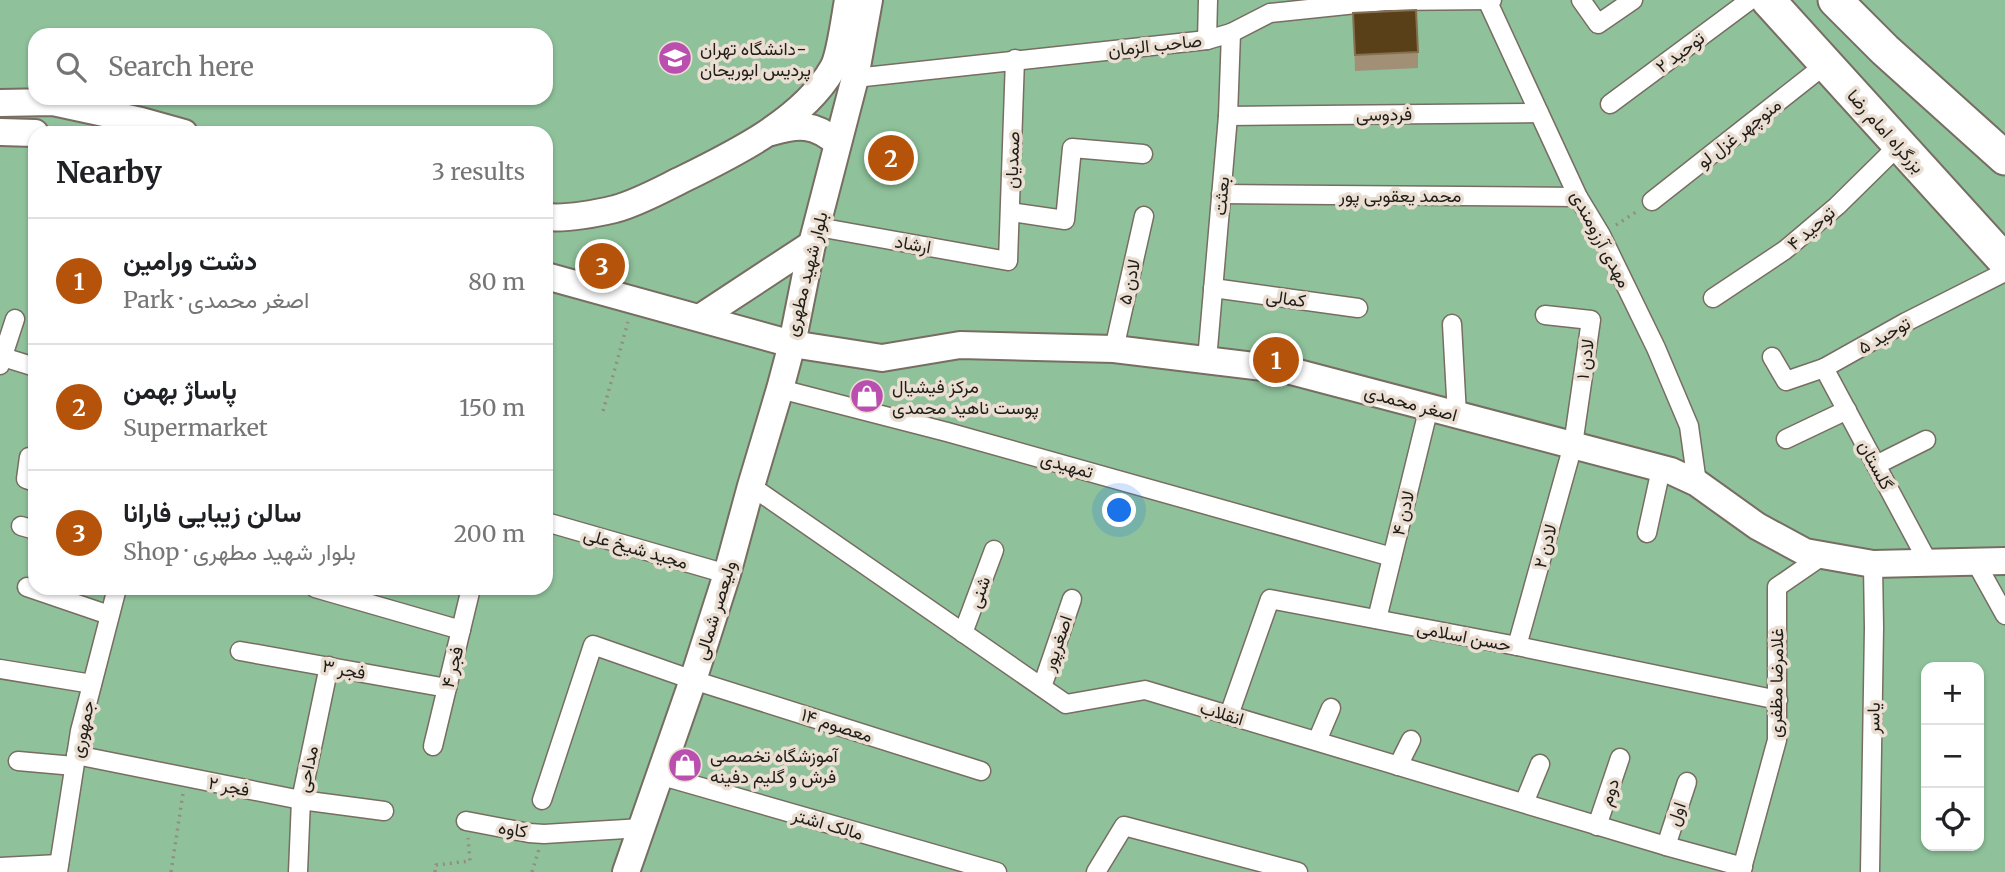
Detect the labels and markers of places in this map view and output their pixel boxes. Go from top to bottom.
place label: دانشگاه تهران- پردیس ابوریحان [700,37,811,82]
school or university icon: دانشگاه تهران- پردیس ابوریحان [656,39,694,77]
pin: 2 [868,132,914,184]
pin: 3 [579,240,625,292]
pin: 1 [1253,334,1299,386]
place label: مرکز فیشیال پوست ناهید محمدی [892,375,1039,420]
shop icon: مرکز فیشیال پوست ناهید محمدی [848,377,886,415]
place label: آموزشگاه تخصصی فرش و گلیم دفینه [710,744,840,789]
shop icon: آموزشگاه تخصصی فرش و گلیم دفینه [666,746,704,784]

